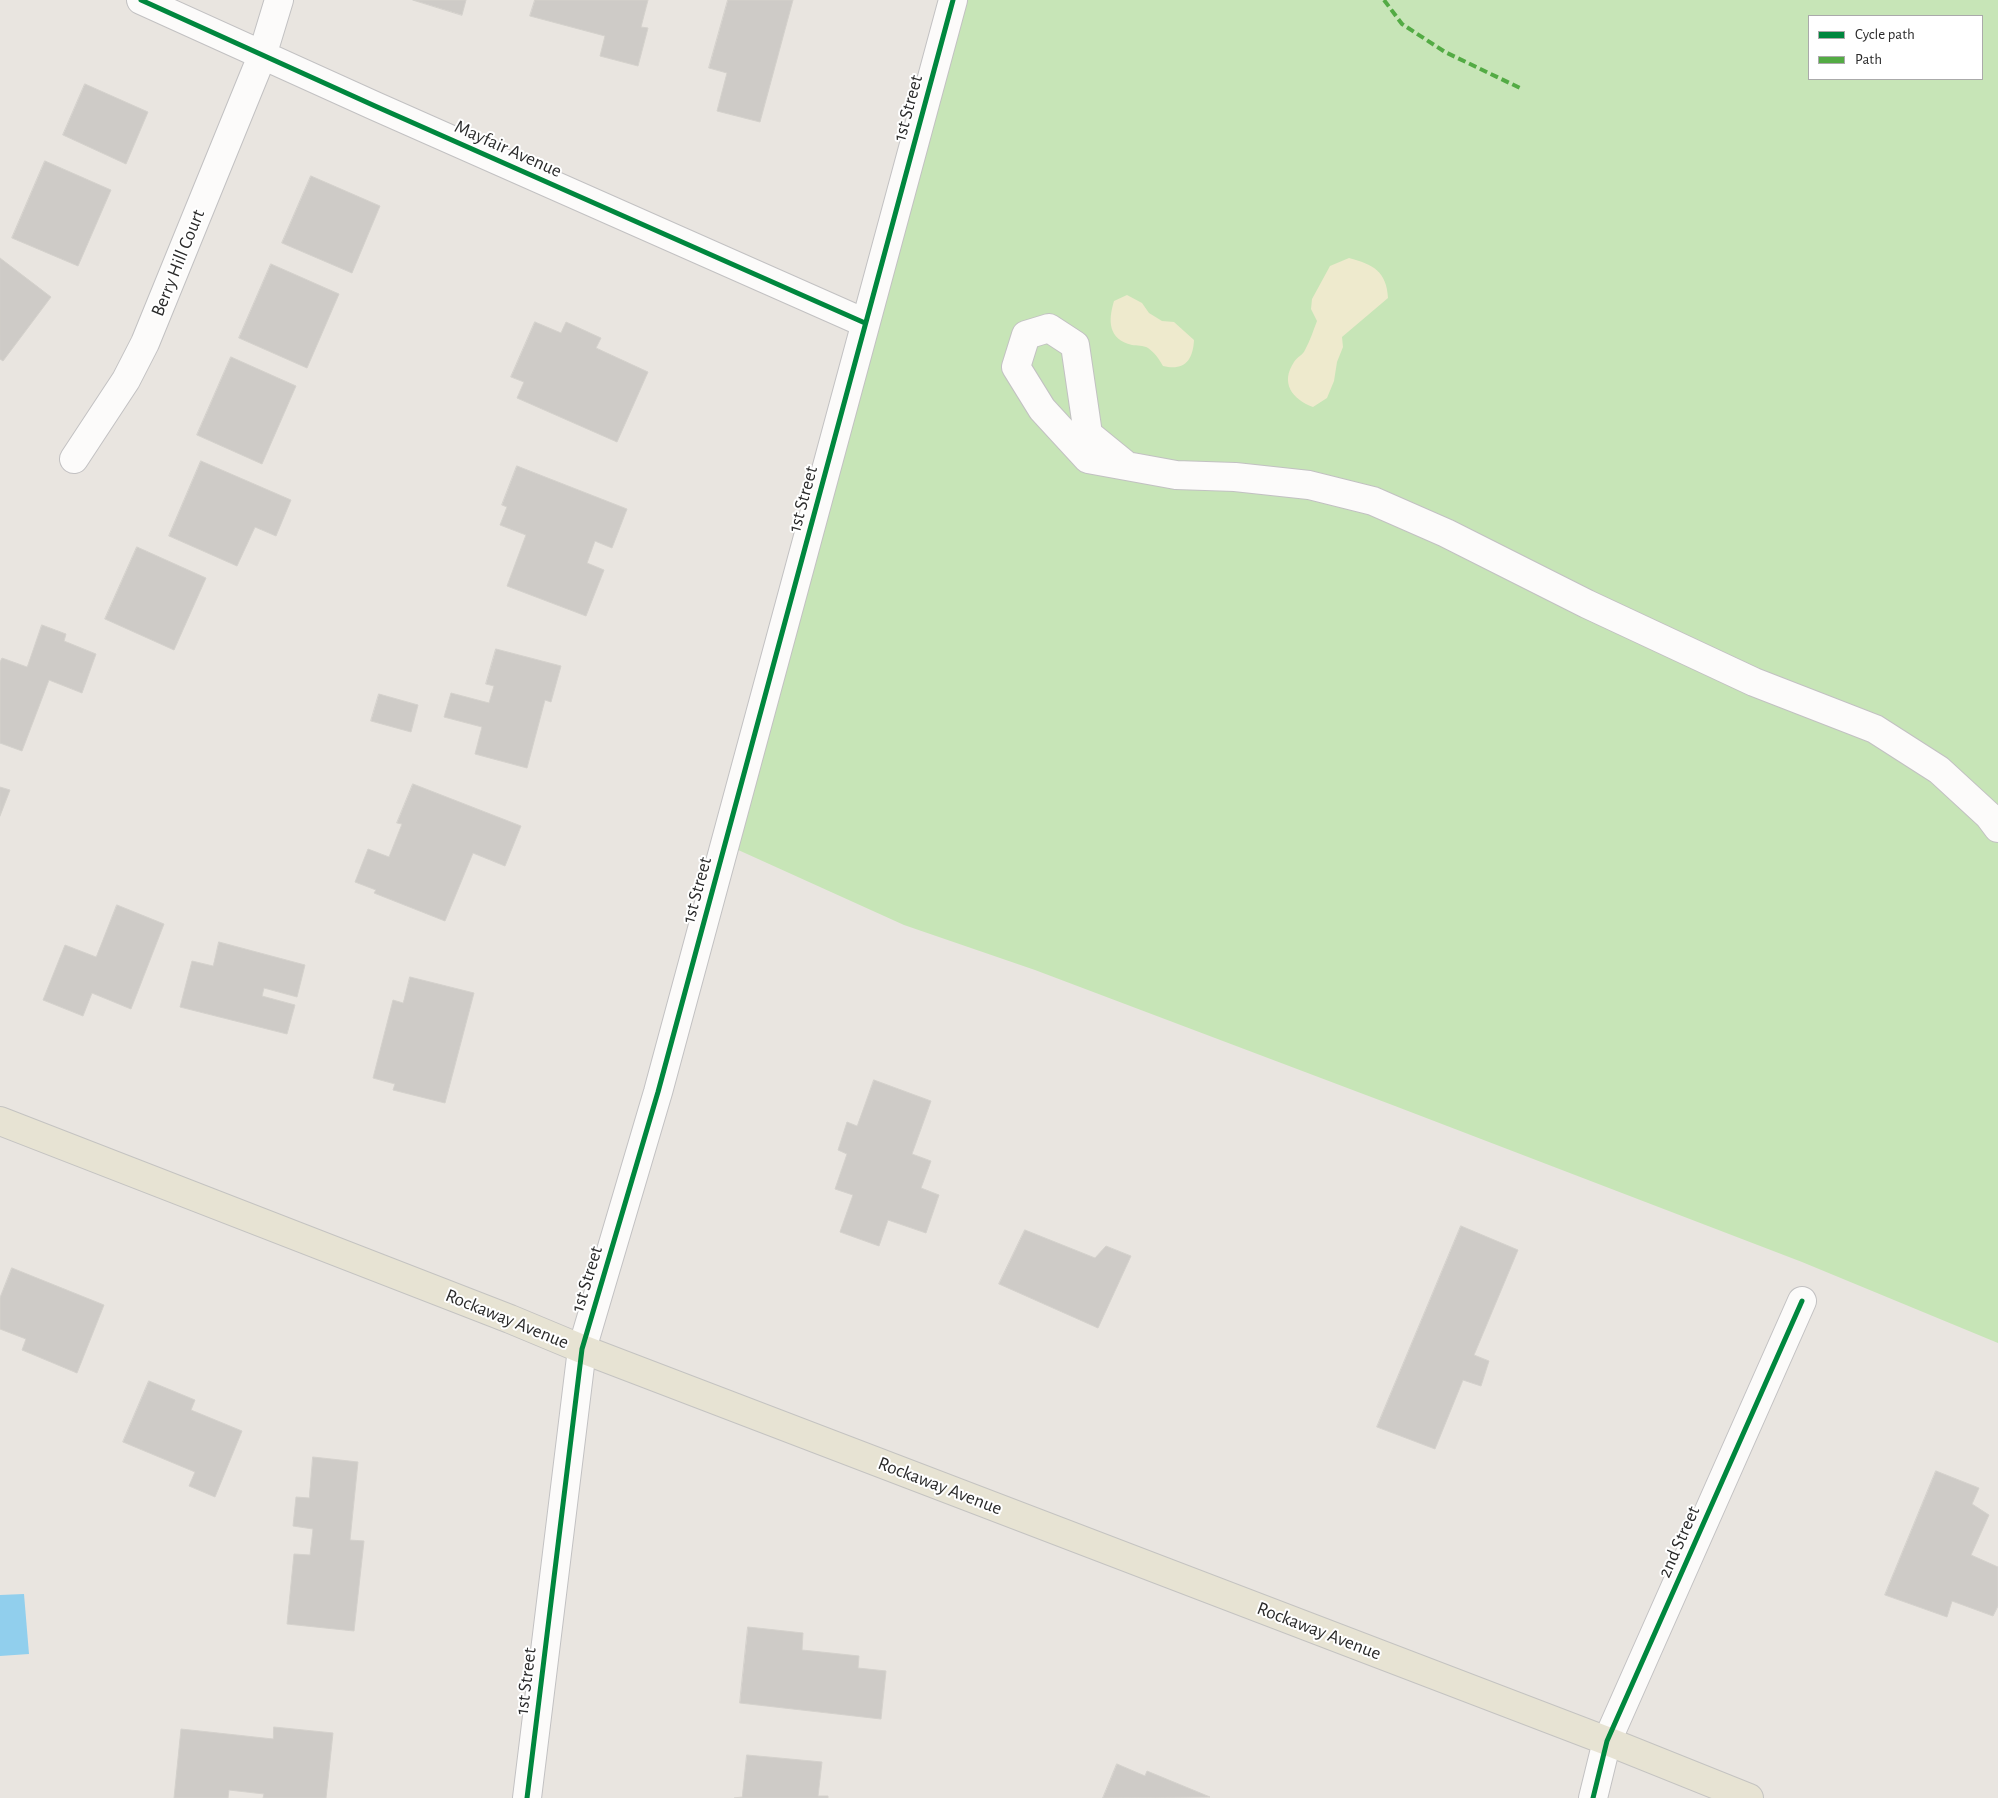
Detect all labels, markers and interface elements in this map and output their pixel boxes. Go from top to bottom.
legend [1808,15,1983,80]
text: Cycle path [1855,27,1915,42]
text: Path [1855,52,1882,67]
street label: 1st Street [888,72,928,144]
street label: Mayfair Avenue [451,115,565,183]
street label: Berry Hill Court [146,206,210,320]
street label: 1st Street [783,463,823,535]
street label: 1st Street [677,854,717,926]
street label: 1st Street [566,1243,608,1315]
street label: Rockaway Avenue [442,1284,572,1354]
street label: Rockaway Avenue [875,1452,1005,1520]
street label: 2nd Street [1653,1503,1705,1581]
street label: Rockaway Avenue [1254,1597,1384,1665]
street label: 1st Street [511,1646,541,1716]

